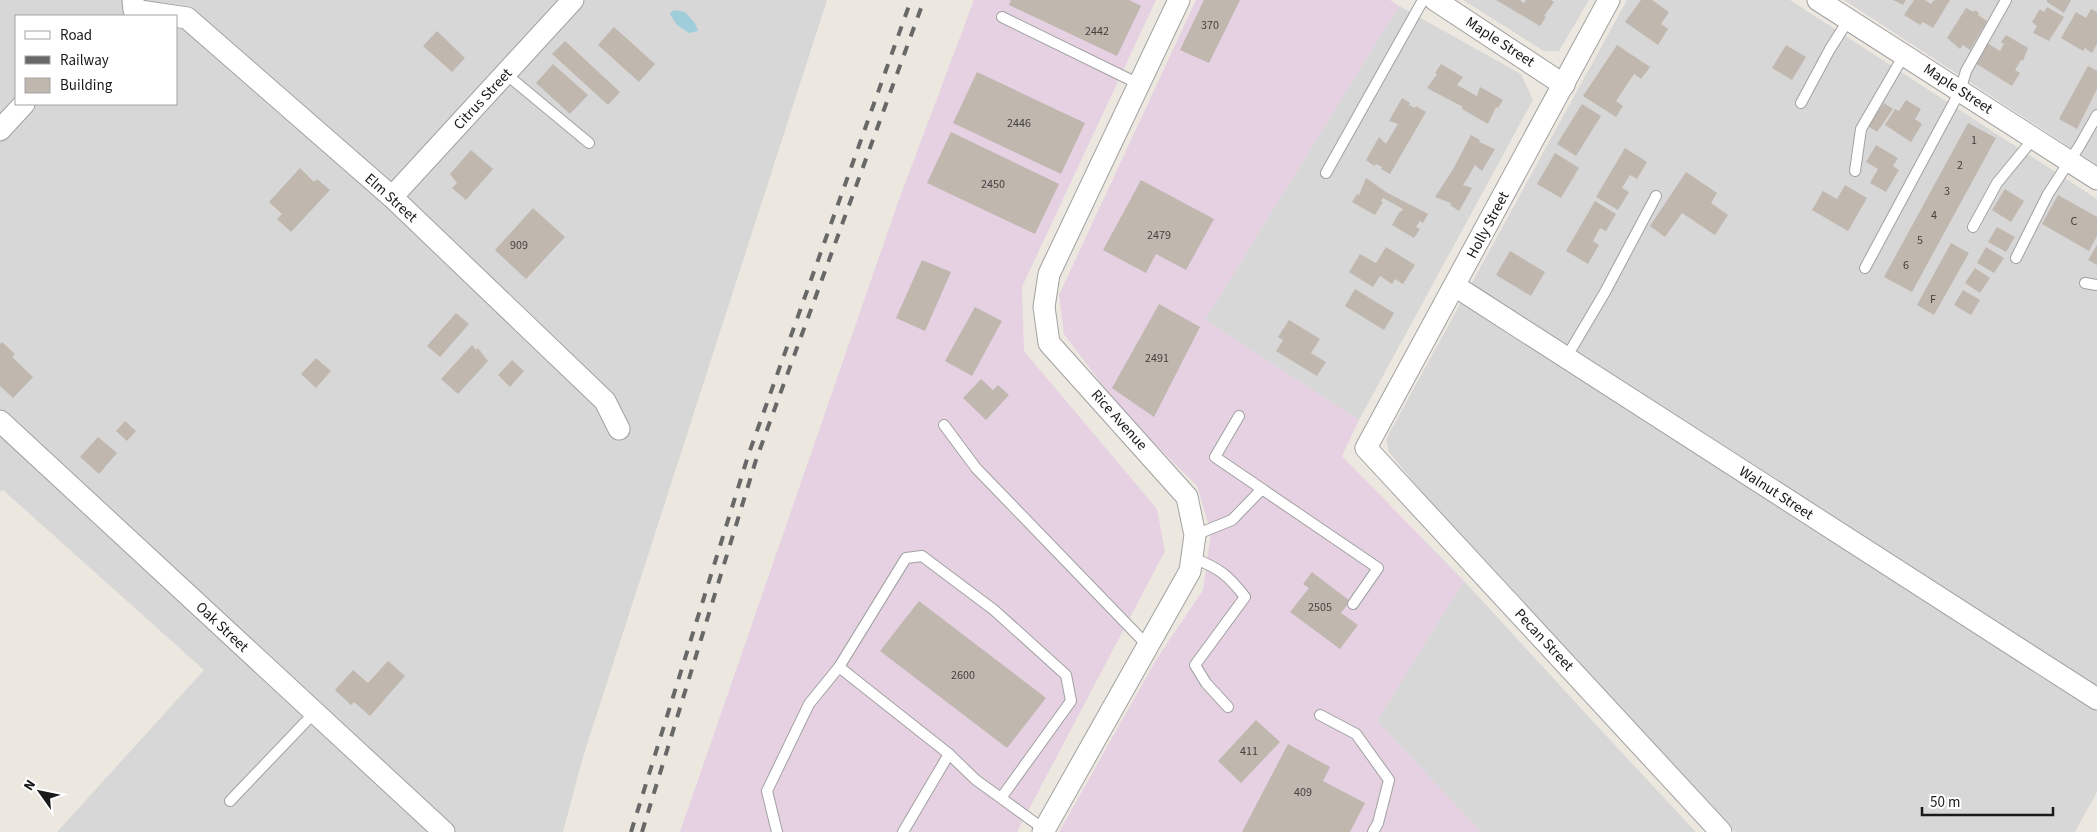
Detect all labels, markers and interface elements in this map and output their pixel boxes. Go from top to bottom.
street label: Maple Street [1461,12,1539,72]
legend [15,15,178,105]
house number: 370 [1201,17,1219,34]
house number: 2442 [1085,23,1109,40]
text: Road [60,25,92,46]
text: Railway [60,50,109,71]
street label: Maple Street [1919,59,1997,119]
street label: Citrus Street [449,63,517,135]
text: Building [60,75,113,96]
house number: 2446 [1007,115,1031,132]
house number: 1 [1971,132,1977,149]
house number: 2 [1957,157,1963,174]
street label: Elm Street [360,169,422,227]
house number: 2450 [981,176,1005,193]
house number: 3 [1944,183,1950,200]
street label: Holly Street [1462,188,1514,262]
house number: 4 [1931,207,1937,224]
house number: C [2071,213,2078,230]
house number: 2479 [1147,227,1171,244]
house number: 5 [1917,232,1923,249]
house number: 909 [510,237,528,254]
house number: 6 [1903,257,1909,274]
house number: F [1930,291,1936,308]
house number: 2491 [1145,350,1169,367]
street label: Rice Avenue [1086,385,1152,455]
street label: Walnut Street [1735,461,1817,525]
street label: Oak Street [191,597,253,657]
house number: 2505 [1308,599,1332,616]
street label: Pecan Street [1510,604,1578,676]
house number: 2600 [951,667,975,684]
house number: 411 [1240,743,1258,760]
north arrow [15,767,65,817]
text: N [19,776,41,795]
house number: 409 [1294,784,1312,801]
scale bar [1922,784,2053,816]
text: 50 m [1930,792,1960,813]

